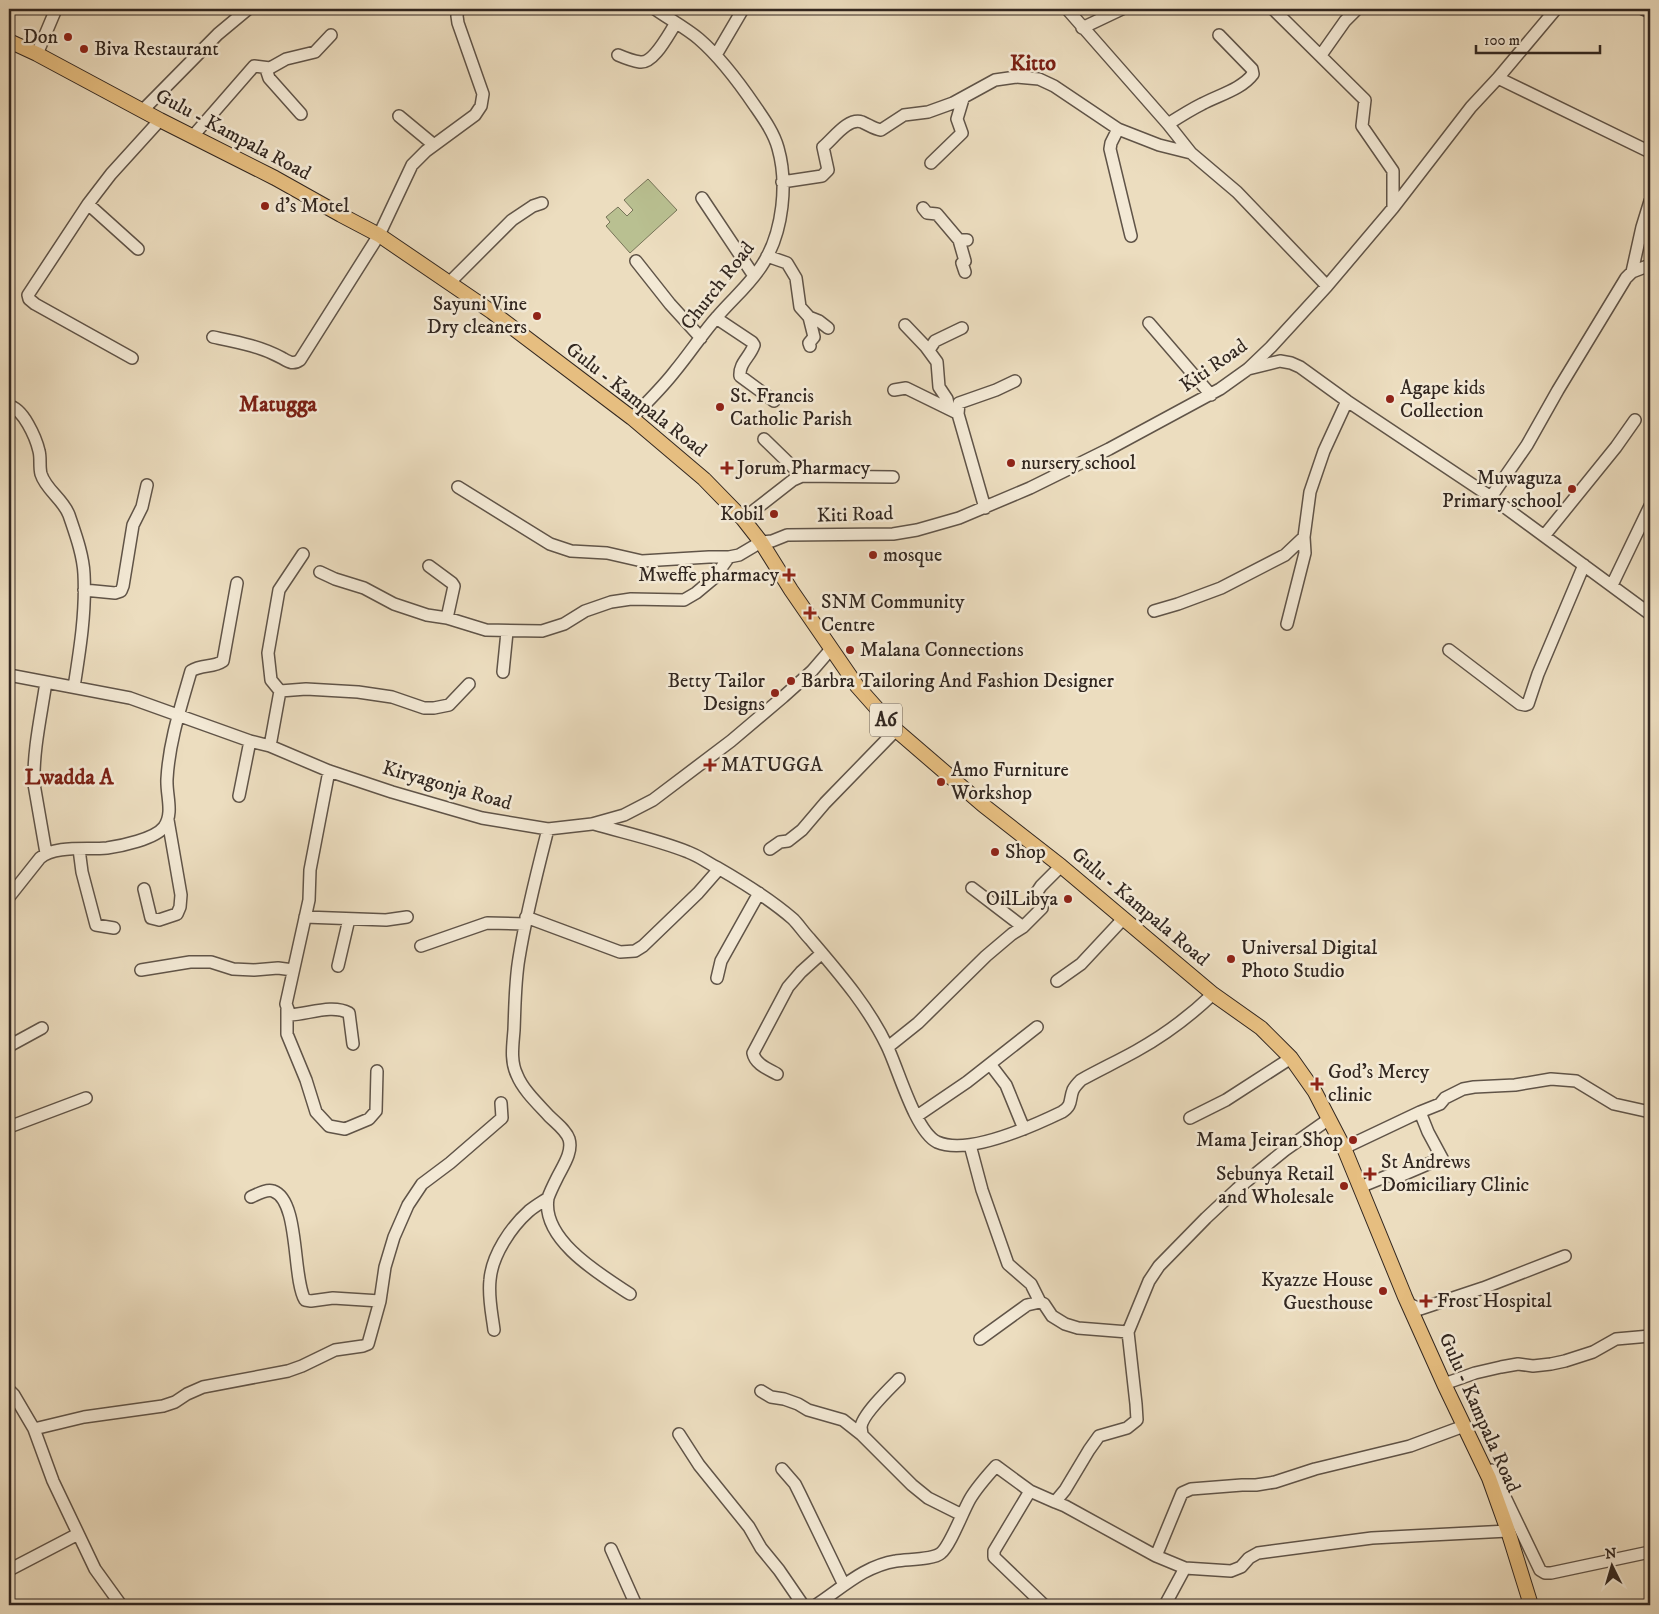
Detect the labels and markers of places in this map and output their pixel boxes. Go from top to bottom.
place label: Don [23,25,59,50]
marker: Don [62,31,74,43]
place label: Biva Restaurant [94,37,219,62]
marker: Biva Restaurant [78,43,90,55]
place label: d's Motel [275,194,349,219]
marker: d's Motel [259,200,271,212]
place label: Sayuni Vine Dry cleaners [427,292,527,340]
marker: Sayuni Vine Dry cleaners [531,310,543,322]
place label: Agape kids Collection [1400,376,1486,424]
place label: St. Francis Catholic Parish [730,384,853,432]
marker: Agape kids Collection [1384,393,1396,405]
marker: St. Francis Catholic Parish [714,401,726,413]
place label: nursery school [1021,451,1136,476]
place label: Jorum Pharmacy [735,456,871,481]
marker: nursery school [1005,457,1017,469]
marker: Jorum Pharmacy [721,462,733,474]
place label: Muwaguza Primary school [1442,466,1563,514]
marker: Muwaguza Primary school [1566,483,1578,495]
place label: Kobil [720,502,764,527]
marker: Kobil [768,508,780,520]
place label: mosque [883,543,942,568]
marker: mosque [867,549,879,561]
place label: Mweffe pharmacy [638,563,780,588]
marker: Mweffe pharmacy [783,569,795,581]
place label: SNM Community Centre [821,590,965,638]
marker: SNM Community Centre [803,606,817,620]
place label: Malana Connections [860,638,1024,663]
marker: Malana Connections [844,644,856,656]
place label: Betty Tailor Designs [667,669,766,717]
place label: Barbra Tailoring And Fashion Designer [801,669,1115,694]
marker: Barbra Tailoring And Fashion Designer [785,675,797,687]
marker: Betty Tailor Designs [769,687,781,699]
place label: MATUGGA [721,753,823,778]
marker: MATUGGA [703,758,717,772]
place label: Amo Furniture Workshop [950,758,1069,806]
marker: Amo Furniture Workshop [935,776,947,788]
place label: Shop [1005,840,1046,865]
marker: Shop [989,846,1001,858]
place label: OilLibya [986,887,1058,912]
marker: OilLibya [1062,893,1074,905]
place label: Universal Digital Photo Studio [1241,936,1377,984]
marker: Universal Digital Photo Studio [1225,953,1237,965]
place label: God's Mercy clinic [1328,1060,1430,1108]
marker: God's Mercy clinic [1310,1077,1324,1091]
place label: Mama Jeiran Shop [1196,1128,1343,1153]
marker: Mama Jeiran Shop [1347,1134,1359,1146]
place label: St Andrews Domiciliary Clinic [1381,1150,1530,1198]
place label: Sebunya Retail and Wholesale [1216,1162,1334,1210]
marker: St Andrews Domiciliary Clinic [1363,1167,1377,1181]
marker: Sebunya Retail and Wholesale [1338,1180,1350,1192]
place label: Kyazze House Guesthouse [1261,1268,1373,1316]
marker: Kyazze House Guesthouse [1377,1285,1389,1297]
place label: Frost Hospital [1437,1289,1552,1314]
marker: Frost Hospital [1419,1294,1433,1308]

